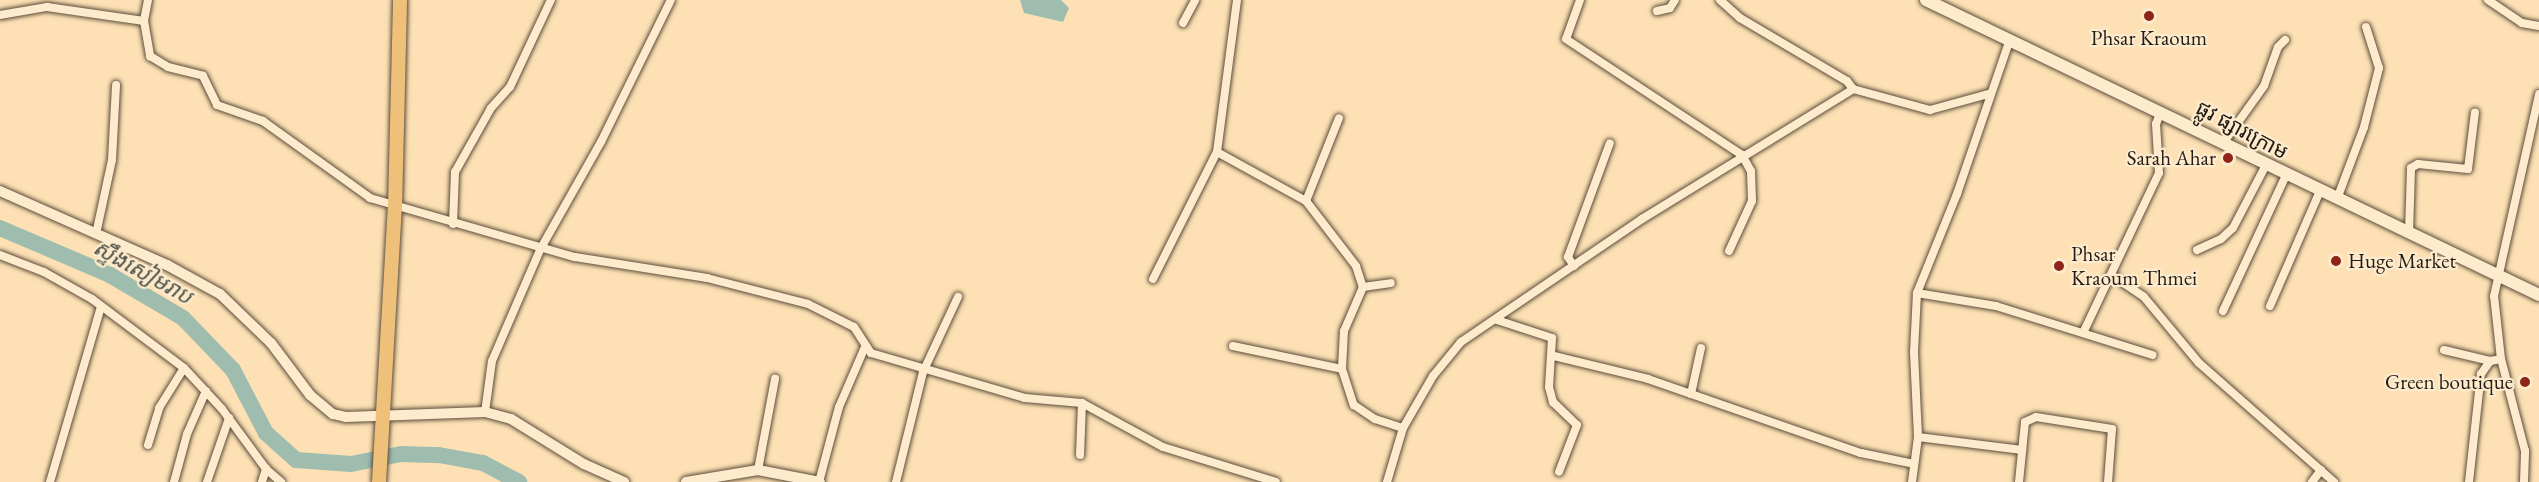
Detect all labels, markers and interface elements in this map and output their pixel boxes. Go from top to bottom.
marker: Phsar Kraoum [2142,9,2156,23]
place label: Phsar Kraoum [2091,25,2207,51]
street label: ផ្លូវ ផ្សារក្រោម [2192,95,2292,165]
place label: Sarah Ahar [2127,145,2216,171]
marker: Sarah Ahar [2221,151,2235,165]
water label: ស្ទឹងសៀមរាប [89,234,197,310]
place label: Phsar Kraoum Thmei [2071,241,2197,291]
place label: Huge Market [2348,248,2456,274]
marker: Huge Market [2329,254,2343,268]
marker: Phsar Kraoum Thmei [2052,259,2066,273]
place label: Green boutique [2385,369,2513,395]
marker: Green boutique [2518,375,2532,389]

